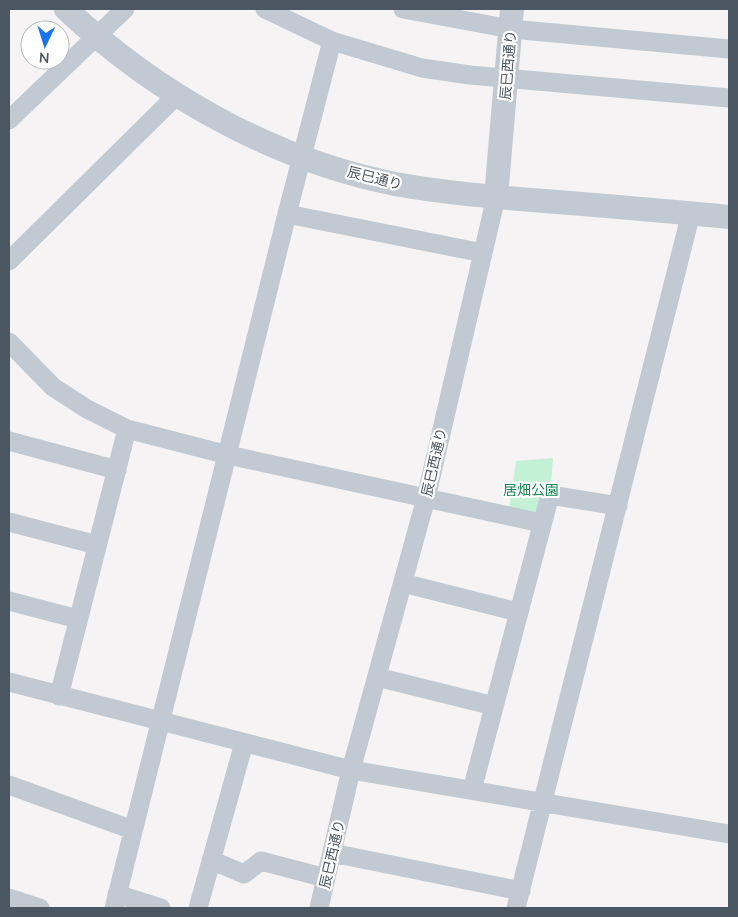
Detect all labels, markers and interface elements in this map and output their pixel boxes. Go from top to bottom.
north arrow [20,20,70,70]
street label: 辰巳西通り [496,29,521,101]
text: N [38,48,50,67]
street label: 辰巳通り [345,162,404,194]
street label: 辰巳西通り [417,426,452,498]
park label: 居畑公園 [503,481,559,500]
street label: 辰巳西通り [315,818,350,890]

